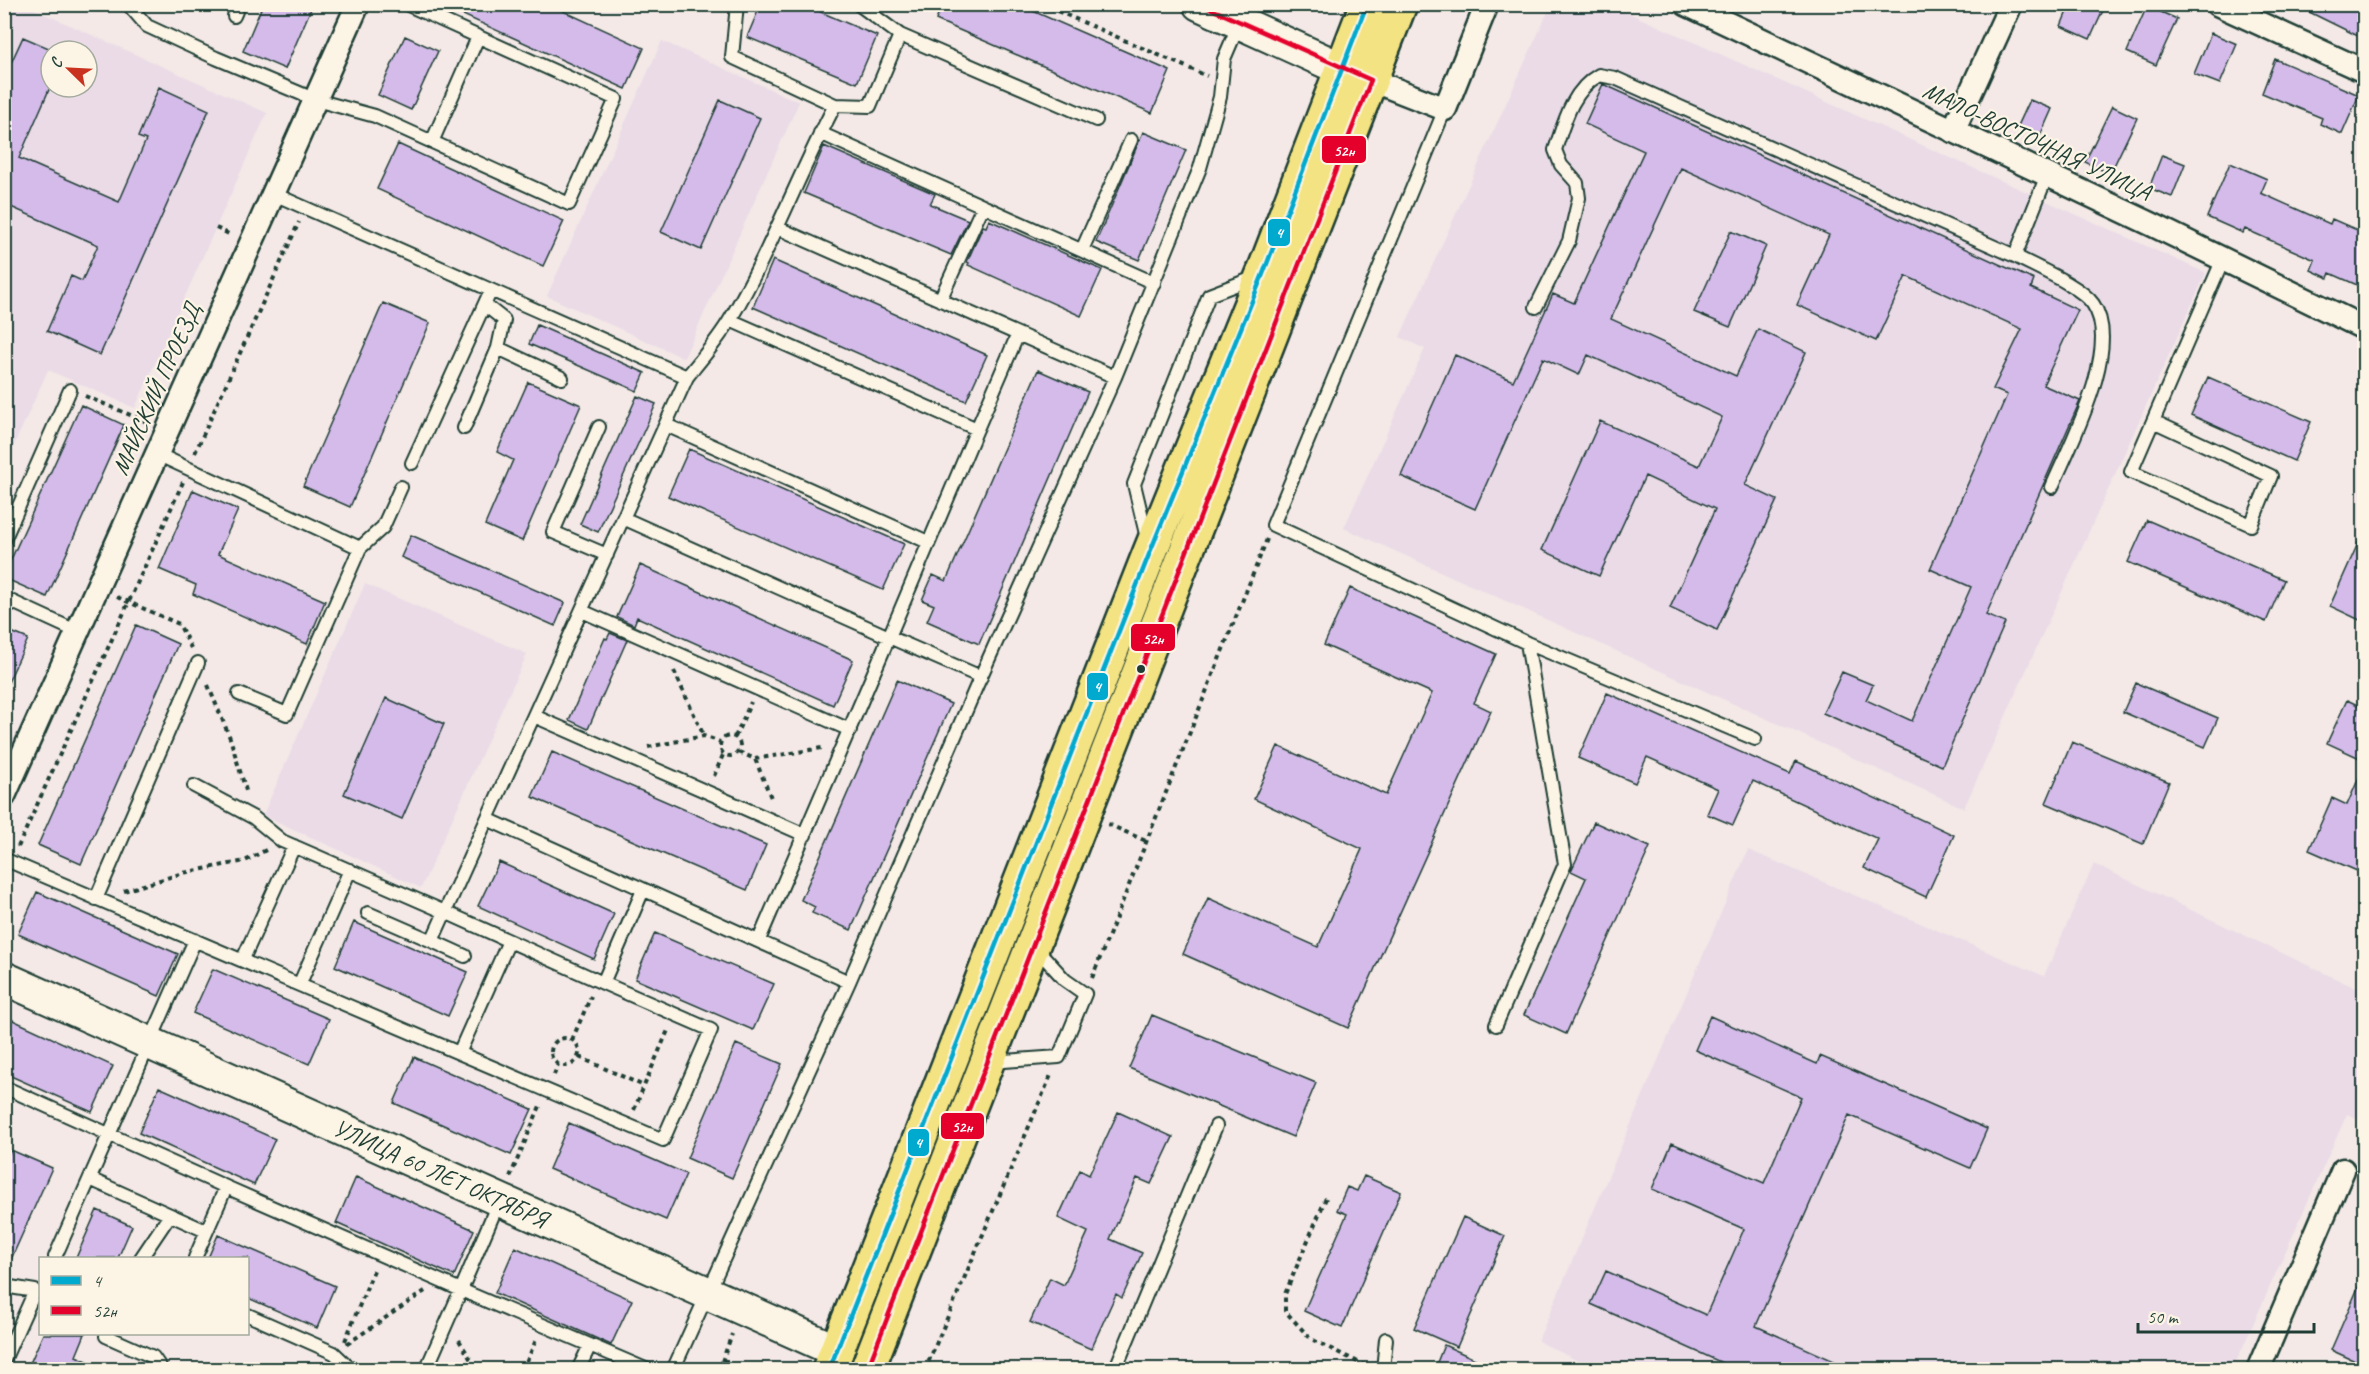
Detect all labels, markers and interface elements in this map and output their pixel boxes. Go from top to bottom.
north arrow [39,39,99,99]
text: С [45,54,68,71]
street label: МАЛО-ВОСТОЧНАЯ УЛИЦА [1918,75,2157,207]
line badge: 52н [1321,135,1367,164]
text: 52н [1333,141,1356,161]
line badge: 4 [1267,218,1291,247]
text: 4 [1275,223,1284,243]
street label: МАЙСКИЙ ПРОЕЗД [105,296,208,479]
line badge: 52н [1130,623,1176,652]
text: 52н [1142,629,1165,649]
unlabelled marker [1135,663,1147,675]
line badge: 4 [1086,672,1109,701]
text: 4 [1093,677,1102,697]
street label: УЛИЦА 60 ЛЕТ ОКТЯБРЯ [329,1112,555,1236]
line badge: 52н [940,1112,985,1140]
text: 52н [951,1117,974,1137]
line badge: 4 [907,1128,930,1157]
text: 4 [914,1133,923,1153]
legend [39,1257,249,1335]
text: 4 [93,1270,103,1292]
scale bar [2138,1296,2314,1334]
text: 52н [93,1300,118,1322]
text: 50 m [2147,1306,2180,1328]

